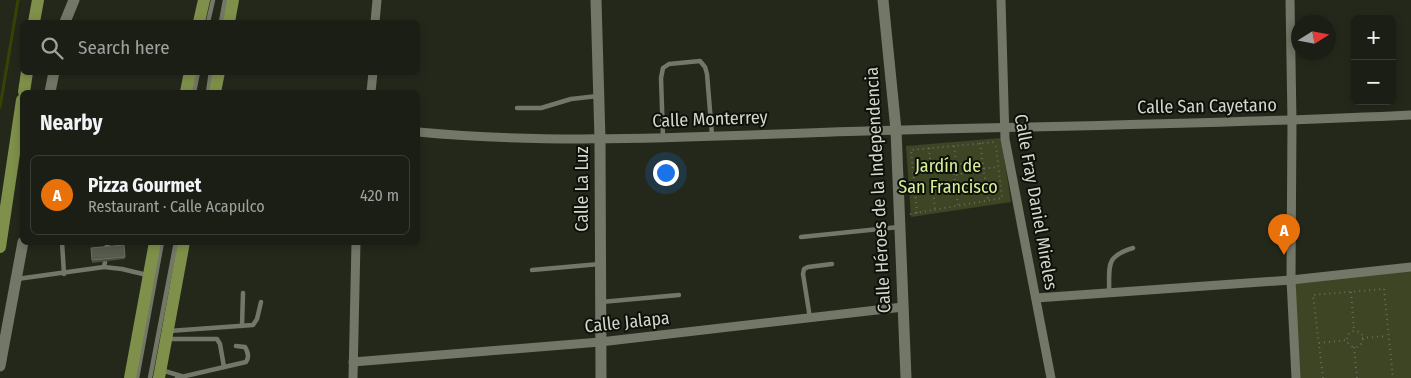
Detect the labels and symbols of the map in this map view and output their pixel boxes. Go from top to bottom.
north arrow [1291,15,1336,60]
street label: Calle Héroes de la Independencia [861,66,895,314]
street label: Calle San Cayetano [1137,94,1277,118]
street label: Calle Monterrey [652,106,768,132]
street label: Calle Fray Daniel Mireles [1010,112,1062,292]
street label: Calle La Luz [571,146,593,232]
park label: Jardín de San Francisco [898,155,998,198]
your location [653,160,679,186]
pin: A [1268,214,1300,255]
street label: Calle Jalapa [583,307,671,337]

